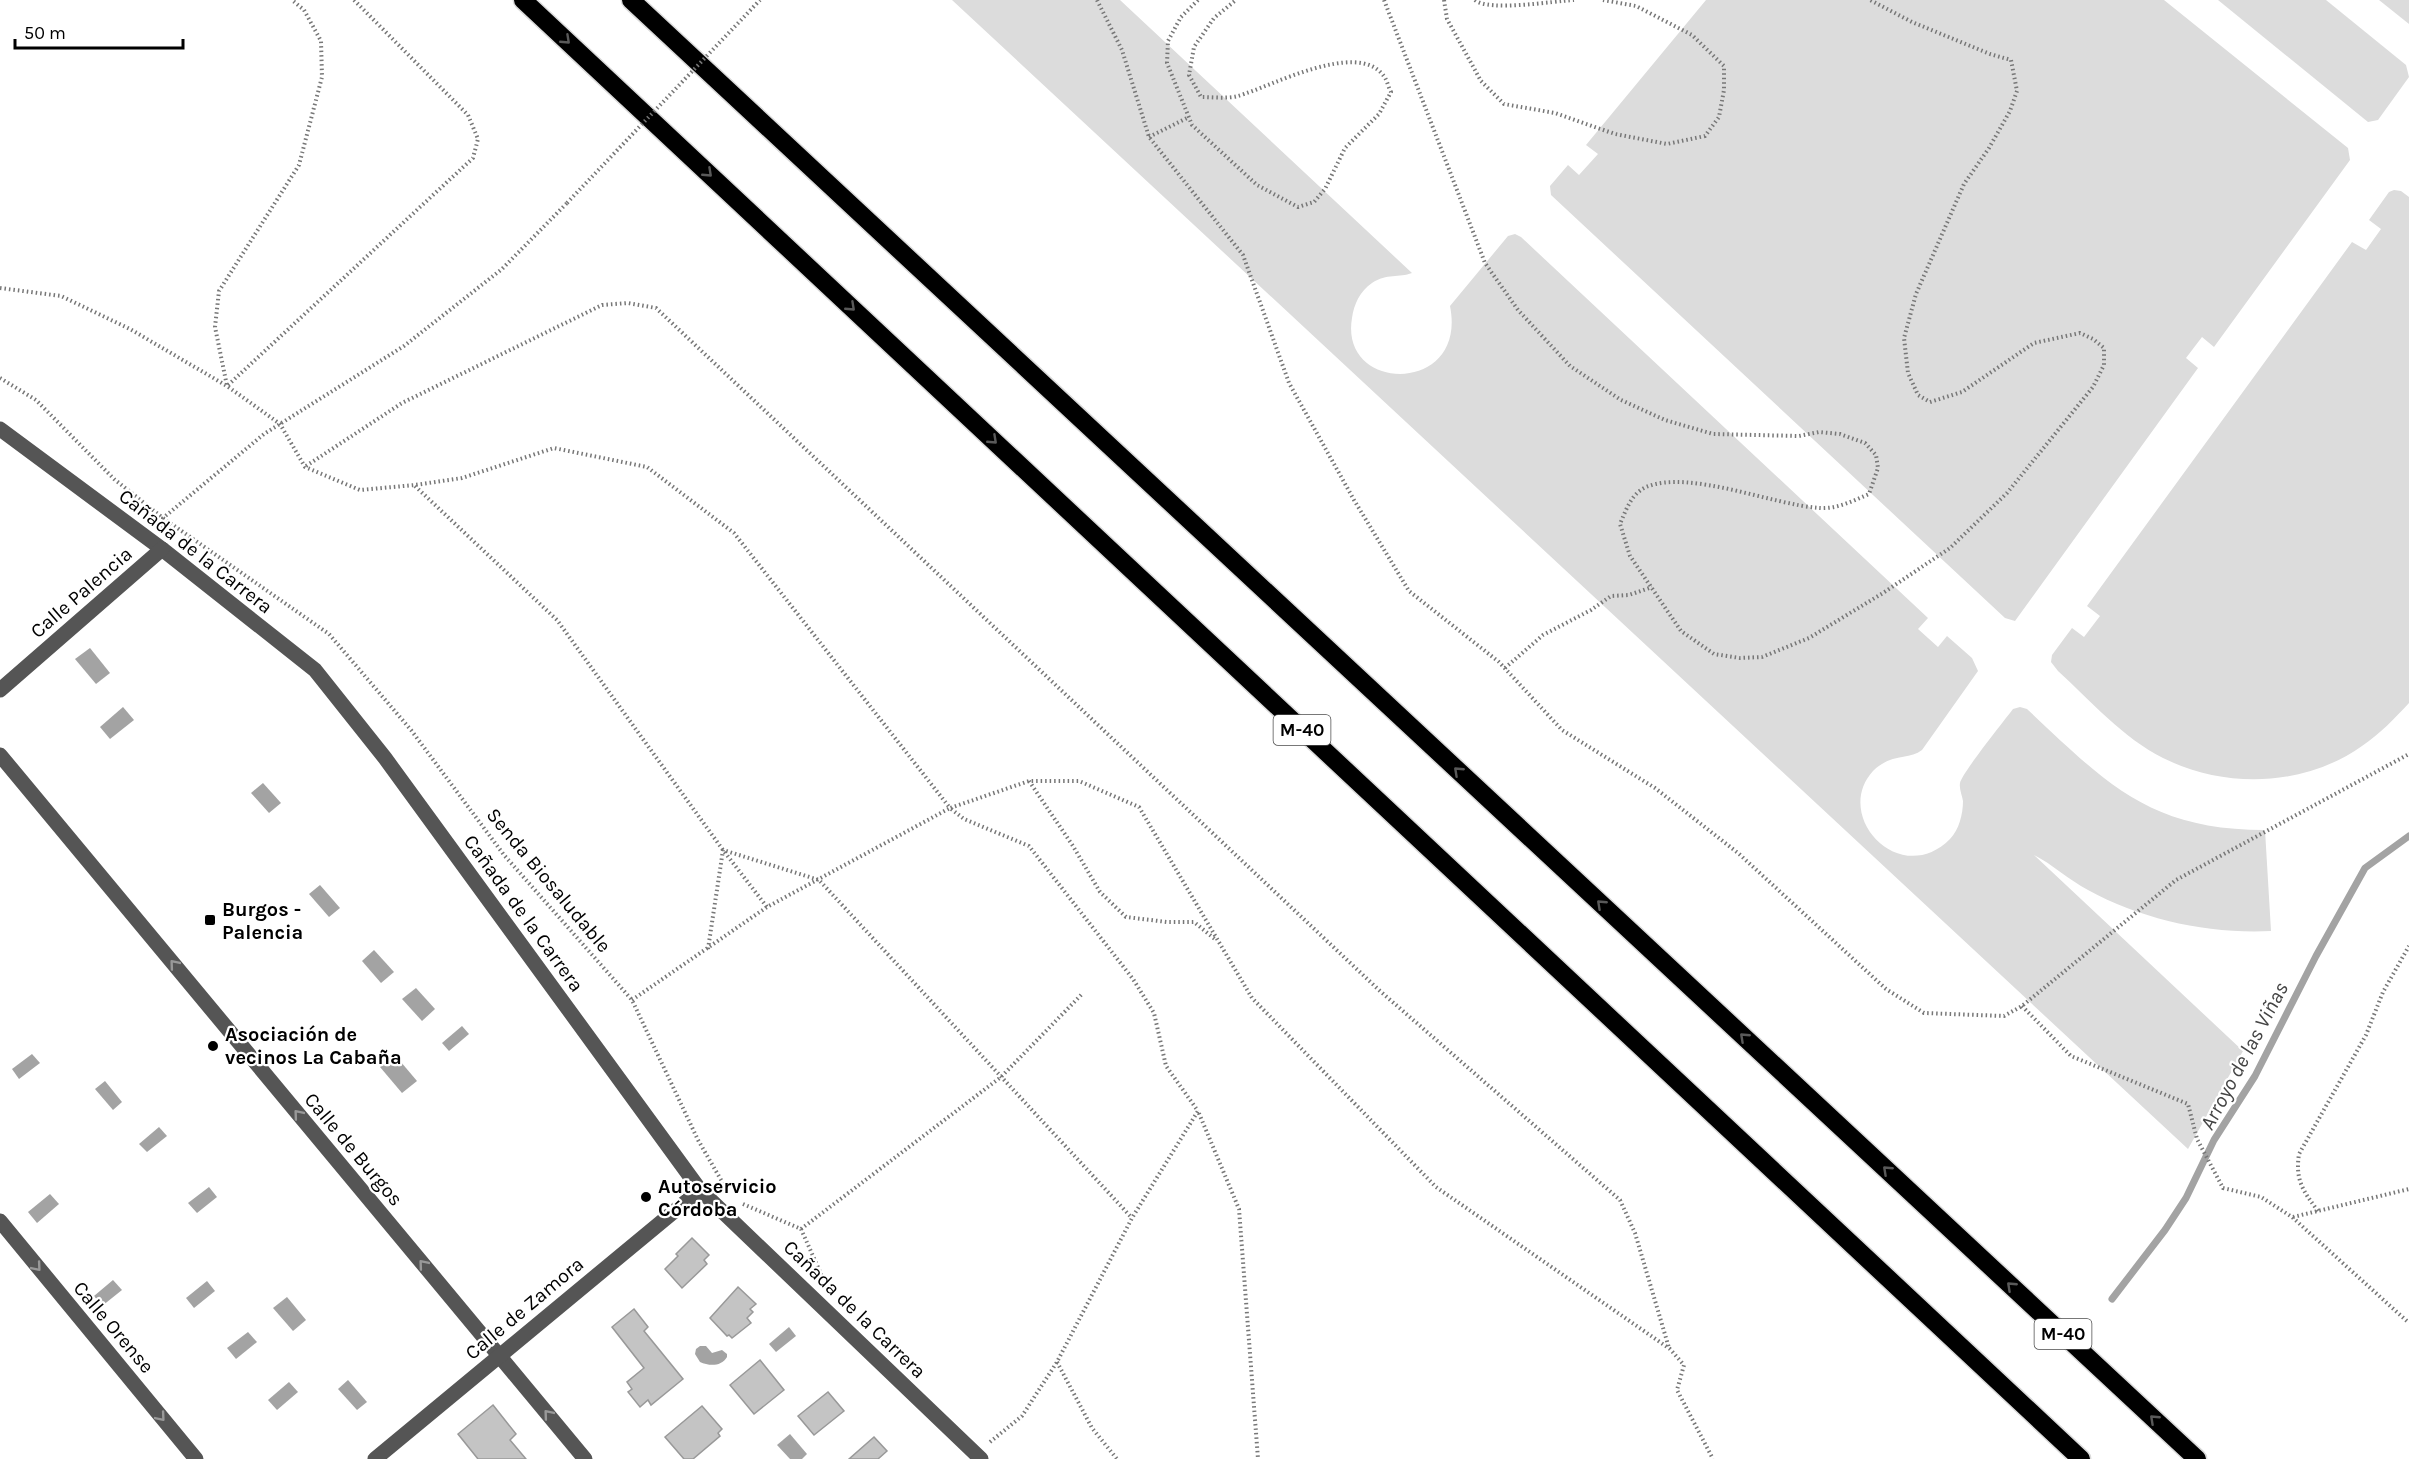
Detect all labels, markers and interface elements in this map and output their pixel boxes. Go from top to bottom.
scale bar [15,12,183,50]
text: 50 m [24,22,66,44]
one-way arrow [559,33,570,44]
one-way arrow [702,166,712,177]
one-way arrow [843,299,854,310]
one-way arrow [986,433,997,444]
street label: Cañada de la Carrera [114,484,277,618]
street label: Calle Palencia [26,542,137,643]
road number: M-40 [1274,715,1330,745]
one-way arrow [1455,767,1465,778]
street label: Senda Biosaludable [482,804,616,957]
street label: Cañada de la Carrera [459,830,588,996]
place label: Burgos - Palencia [222,898,303,944]
one-way arrow [1597,900,1608,911]
marker: Burgos - Palencia [203,913,217,927]
one-way arrow [170,960,181,971]
water label: Arroyo de las Viñas [2195,978,2293,1134]
place label: Asociación de vecinos La Cabaña [225,1023,402,1069]
one-way arrow [1740,1033,1751,1044]
marker: Asociación de vecinos La Cabaña [206,1039,220,1053]
street label: Calle de Burgos [300,1088,408,1211]
one-way arrow [295,1110,306,1121]
one-way arrow [1883,1166,1894,1177]
place label: Autoservicio Córdoba [658,1175,777,1221]
marker: Autoservicio Córdoba [639,1190,653,1204]
street label: Cañada de la Carrera [779,1236,930,1383]
street label: Calle de Zamora [461,1252,588,1364]
one-way arrow [30,1260,41,1271]
one-way arrow [419,1260,430,1271]
street label: Calle Orense [69,1277,159,1378]
one-way arrow [2008,1282,2018,1293]
road number: M-40 [2034,1319,2092,1349]
one-way arrow [154,1410,165,1421]
one-way arrow [544,1410,555,1421]
one-way arrow [2150,1415,2161,1426]

